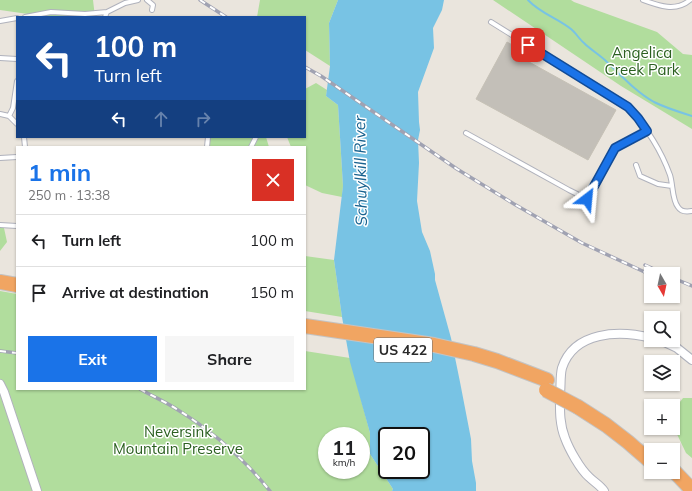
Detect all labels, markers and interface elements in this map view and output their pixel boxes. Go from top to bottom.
pin [511,28,545,62]
text: 100 m [94,29,177,64]
icon: left [28,32,80,84]
icon: arrive [517,34,539,56]
park label: Angelica Creek Park [604,43,680,79]
text: Turn left [94,64,162,87]
icon: left [108,108,130,130]
icon: ahead [150,108,172,130]
icon: right [192,108,214,130]
water label: Schuylkill River [349,114,371,226]
text: 1 min [28,157,91,187]
button: close [252,159,294,201]
position arrow [566,178,608,220]
text: 250 m · 13:38 [28,187,110,203]
icon: left [28,230,50,252]
text: Turn left [62,231,121,250]
text: 100 m [250,231,294,250]
north arrow [644,267,680,303]
map controls [644,267,680,479]
icon: arrive [28,282,50,304]
text: Arrive at destination [62,283,209,302]
text: 150 m [250,283,294,302]
button: search [644,311,680,347]
button: Exit [28,336,157,382]
button: Share [165,336,294,382]
road number: US 422 [374,338,432,362]
button: layers [644,355,680,391]
button: + [644,399,680,435]
park label: Neversink Mountain Preserve [113,422,243,458]
speed limit sign: 20 [378,427,430,479]
text: 11 [332,435,356,460]
button: − [644,443,680,479]
text: km/h [333,456,355,469]

